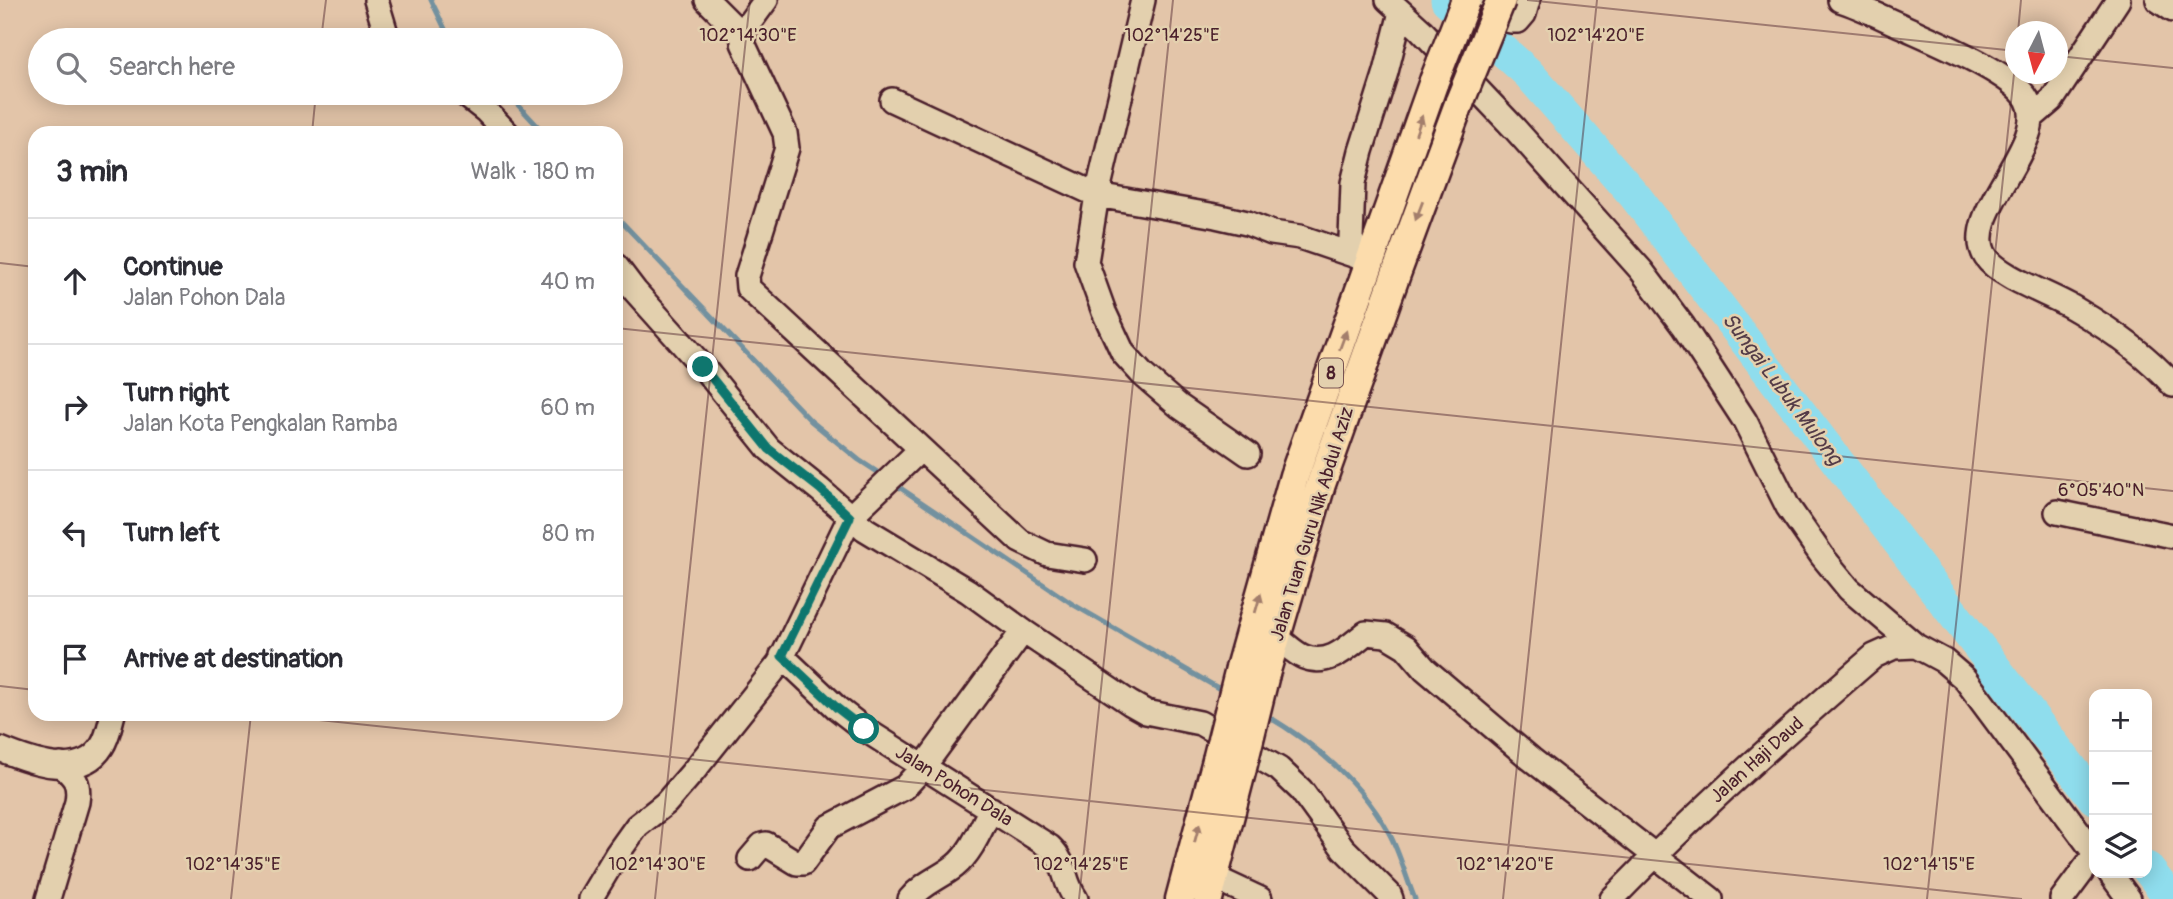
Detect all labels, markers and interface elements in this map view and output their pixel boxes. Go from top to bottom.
north arrow [2005,21,2068,84]
text: 102°14'30"E [699,24,797,47]
text: 102°14'25"E [1125,24,1219,47]
text: 102°14'20"E [1547,24,1645,47]
search box [28,28,623,105]
icon: search [52,48,90,86]
text: Search here [108,51,235,83]
one-way arrow [1414,115,1425,136]
text: 3 min [56,153,128,190]
text: Walk · 180 m [470,157,595,186]
one-way arrow [1414,200,1425,221]
text: Continue [123,251,223,283]
icon: ahead [56,262,94,300]
text: 40 m [541,267,595,296]
text: Jalan Pohon Dala [123,283,285,312]
water label: Sungai Lubuk Mulong [1716,307,1849,472]
one-way arrow [1338,329,1349,350]
route end [687,351,718,382]
road number: 8 [1319,358,1343,388]
text: Turn right [123,377,229,409]
icon: right [56,388,94,426]
text: 60 m [540,393,595,422]
street label: Jalan Tuan Guru Nik Abdul Aziz [1265,404,1359,644]
text: Jalan Kota Pengkalan Ramba [123,409,398,438]
text: 6°05'40"N [2058,479,2144,502]
icon: left [56,514,94,552]
text: Turn left [123,517,219,549]
text: 80 m [542,519,595,548]
one-way arrow [1254,592,1264,613]
icon: arrive [56,640,94,678]
text: Arrive at destination [123,643,343,675]
map controls [2089,689,2152,878]
button: + [2089,689,2152,752]
street label: Jalan Haji Daud [1705,712,1809,808]
route start [848,713,879,744]
street label: Jalan Pohon Dala [891,740,1017,832]
button: − [2089,752,2152,815]
button: layers [2089,815,2152,878]
one-way arrow [1192,822,1203,844]
text: 102°14'35"E [186,853,280,876]
text: 102°14'30"E [608,853,706,876]
text: 102°14'25"E [1034,853,1128,876]
text: 102°14'20"E [1456,853,1554,876]
text: 102°14'15"E [1883,853,1975,876]

